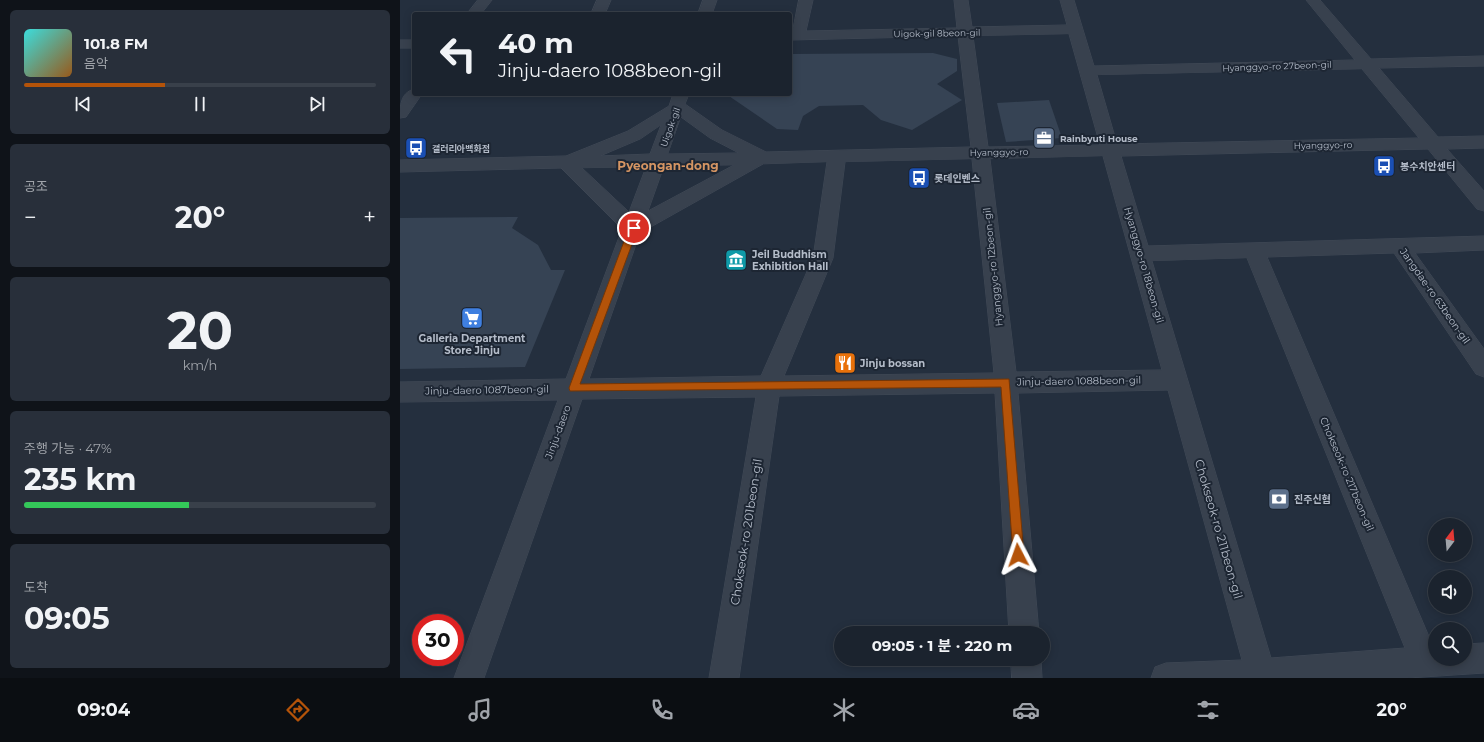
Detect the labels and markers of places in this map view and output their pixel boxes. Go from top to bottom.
office icon: Rainbyuti House [1031,125,1057,151]
place label: Rainbyuti House [1060,133,1138,144]
bus stop icon: 갤러리아백화점 [403,135,429,161]
place label: 갤러리아백화점 [432,143,490,154]
bus stop icon: 봉수치안센터 [1371,153,1397,179]
place label: 봉수치안센터 [1400,160,1455,173]
bus stop icon: 롯데인벤스 [906,165,932,191]
place label: 롯데인벤스 [934,172,980,185]
pin [617,211,651,245]
museum icon: Jeil Buddhism Exhibition Hall [723,247,749,273]
place label: Jeil Buddhism Exhibition Hall [751,248,828,273]
supermarket icon: Galleria Department Store Jinju [459,305,485,331]
place label: Galleria Department Store Jinju [419,332,526,357]
restaurant icon: Jinju bossan [832,350,858,376]
place label: Jinju bossan [859,357,925,370]
bank icon: 진주신협 [1266,486,1292,512]
place label: 진주신협 [1294,493,1331,506]

